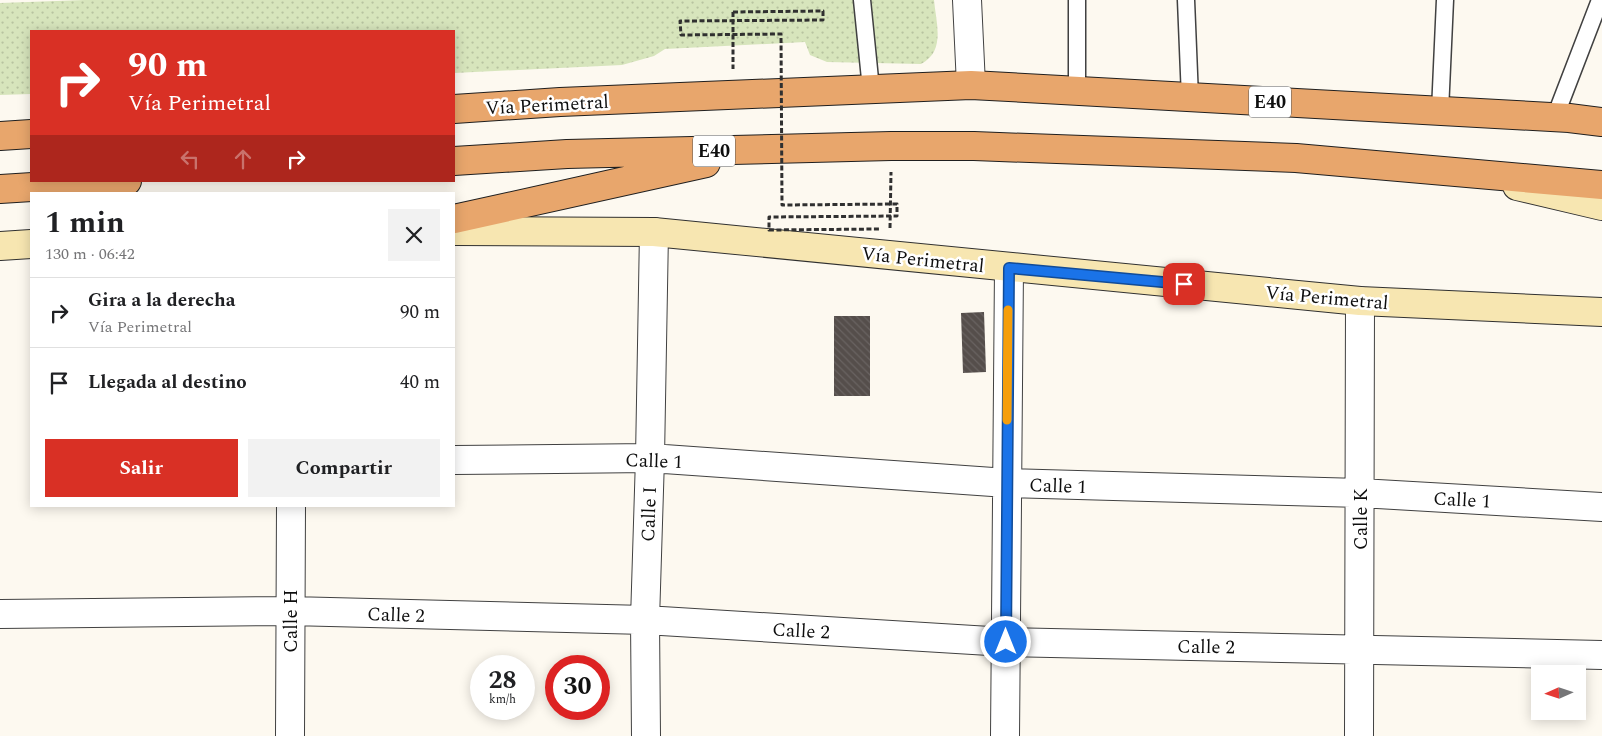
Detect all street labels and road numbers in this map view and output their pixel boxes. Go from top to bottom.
road number: E40 [1249,86,1291,118]
street label: Vía Perimetral [485,88,609,123]
road number: E40 [693,136,735,166]
street label: Vía Perimetral [860,240,986,281]
street label: Vía Perimetral [1264,279,1390,318]
street label: Calle 1 [625,446,683,477]
street label: Calle 1 [1029,471,1087,502]
street label: Calle 1 [1432,485,1491,516]
street label: Calle I [634,486,665,542]
street label: Calle K [1347,488,1376,550]
street label: Calle H [277,589,306,653]
street label: Calle 2 [367,600,425,631]
street label: Calle 2 [771,616,830,647]
street label: Calle 2 [1177,632,1235,663]

